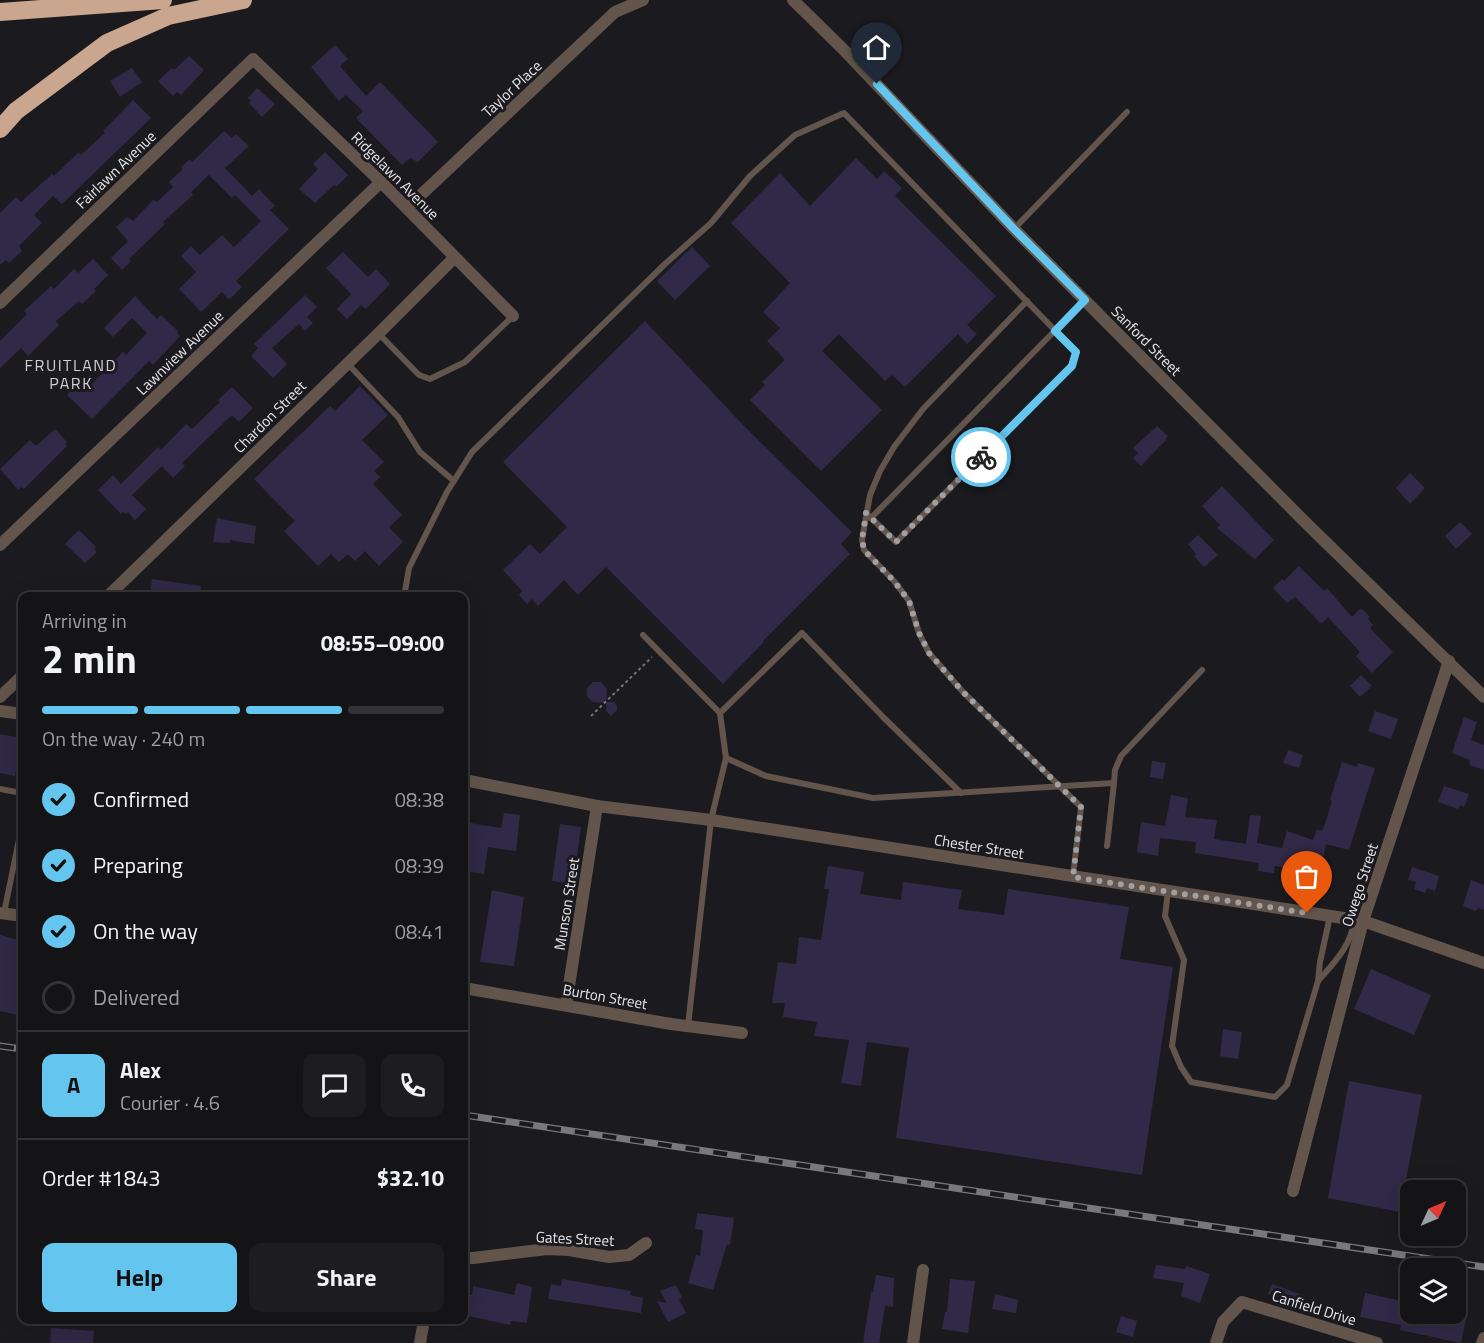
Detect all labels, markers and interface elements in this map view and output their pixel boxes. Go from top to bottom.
pin [851,22,902,84]
icon: home [860,31,893,64]
street label: Taylor Place [476,55,547,123]
street label: Fairlawn Avenue [70,125,161,214]
street label: Ridgelawn Avenue [346,126,445,225]
street label: Sanford Street [1106,300,1187,382]
street label: Lawnview Avenue [131,305,229,400]
district label: FRUITLAND PARK [25,353,117,395]
street label: Chardon Street [228,375,312,458]
courier [951,427,1011,487]
icon: bike [965,441,998,474]
text: Arriving in [42,605,127,636]
text: 08:55–09:00 [321,626,444,660]
text: 2 min [42,629,137,688]
text: On the way · 240 m [42,723,205,754]
text: Confirmed [93,782,189,816]
icon: check [42,783,75,816]
text: 08:38 [395,784,444,815]
street label: Chester Street [932,828,1026,865]
street label: Owego Street [1335,839,1384,930]
text: Preparing [93,848,183,882]
icon: check [42,849,75,882]
text: 08:39 [395,850,444,881]
pin [1281,851,1332,913]
street label: Munson Street [548,855,585,952]
icon: bag [1290,860,1323,893]
text: On the way [93,914,198,948]
icon: check [42,915,75,948]
text: 08:41 [395,916,444,947]
street label: Burton Street [561,978,650,1015]
text: Delivered [93,980,180,1014]
text: Alex [120,1053,161,1087]
button: chat [303,1054,366,1117]
button: phone [381,1054,444,1117]
text: A [67,1068,80,1102]
text: Courier · 4.6 [120,1087,220,1118]
text: Order #1843 [42,1161,161,1195]
text: $32.10 [377,1161,444,1195]
north arrow [1400,1180,1466,1246]
map controls [1400,1180,1466,1324]
street label: Gates Street [535,1225,616,1252]
button: Help [42,1243,237,1312]
button: Share [249,1243,444,1312]
button: layers [1400,1258,1466,1324]
street label: Canfield Drive [1269,1284,1359,1331]

